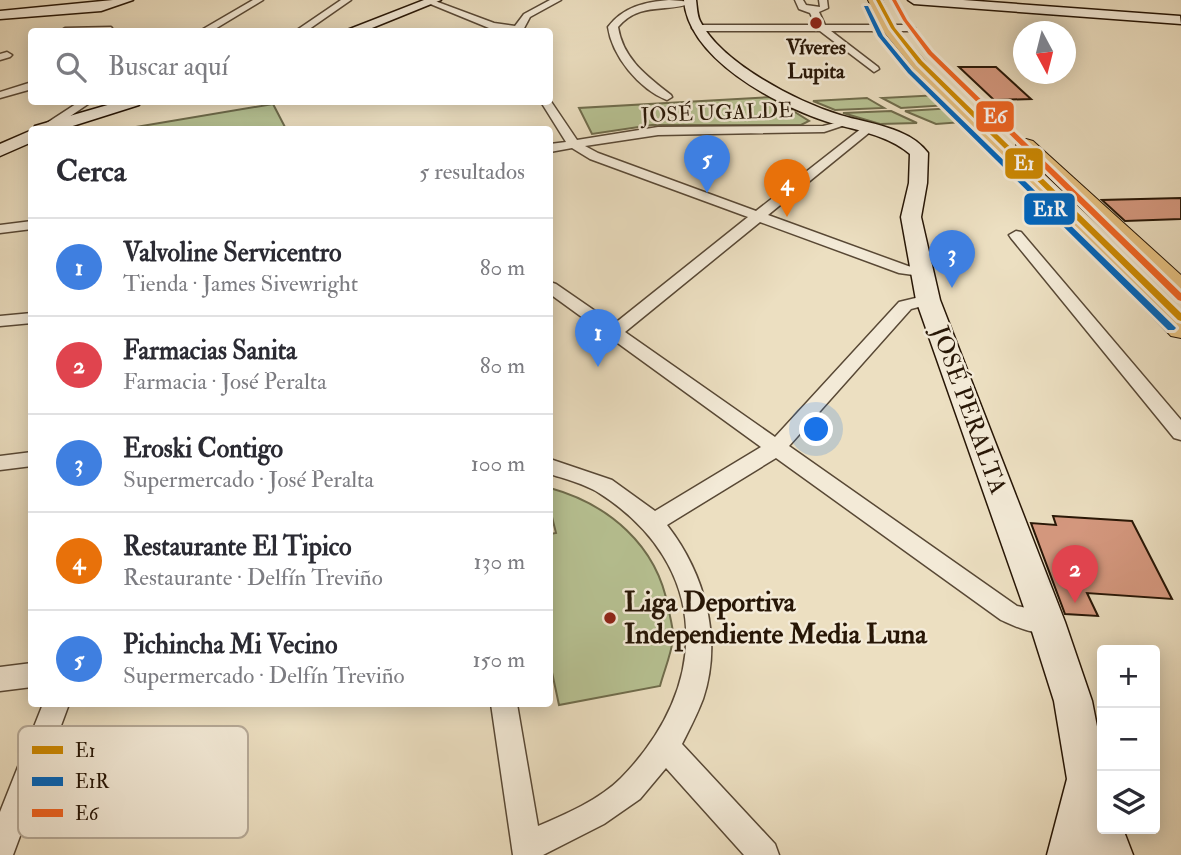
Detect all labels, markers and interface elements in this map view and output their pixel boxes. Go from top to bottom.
marker: Víveres Lupita [808,15,824,31]
north arrow [1013,21,1076,84]
search box [28,28,553,105]
place label: Víveres Lupita [785,34,846,85]
icon: search [52,48,90,86]
text: Buscar aquí [108,51,228,83]
street label: JOSÉ UGALDE [639,97,794,129]
line badge: E6 [975,100,1015,133]
text: E6 [983,105,1008,129]
pin: 5 [684,135,730,193]
line badge: E1 [1004,147,1044,180]
text: E1 [1014,152,1034,176]
text: Cerca [56,153,126,190]
text: 5 resultados [419,157,525,186]
pin: 4 [764,159,810,217]
line badge: E1R [1023,192,1076,226]
text: E1R [1033,198,1068,222]
pin: 3 [929,230,975,288]
text: Valvoline Servicentro [123,237,342,269]
text: 1 [75,253,83,282]
text: 80 m [480,253,525,282]
text: Tienda · James Sivewright [123,269,358,298]
pin: 1 [575,309,621,367]
street label: JOSÉ PERALTA [924,320,1015,498]
text: Farmacias Sanita [123,335,297,367]
text: 2 [73,351,85,380]
text: 80 m [480,351,525,380]
text: Farmacia · José Peralta [123,367,327,396]
your location [799,412,833,446]
text: Eroski Contigo [123,433,283,465]
text: 3 [75,449,83,478]
text: 100 m [471,449,525,478]
text: Supermercado · José Peralta [123,465,374,494]
text: Restaurante El Tipico [123,531,352,563]
pin: 2 [1052,545,1098,603]
text: 4 [73,547,85,576]
text: 130 m [473,547,525,576]
text: Restaurante · Delfín Treviño [123,563,383,592]
place label: Liga Deportiva Independiente Media Luna [624,585,928,652]
marker: Liga Deportiva Independiente Media Luna [602,610,618,626]
text: Pichincha Mi Vecino [123,629,337,661]
text: 5 [74,645,84,674]
text: 150 m [472,645,525,674]
map controls [1097,645,1160,834]
button: + [1097,645,1160,708]
text: Supermercado · Delfín Treviño [123,661,405,690]
button: − [1097,708,1160,771]
legend [18,726,248,838]
text: E1 [75,739,95,763]
text: E1R [75,770,109,794]
button: layers [1097,771,1160,834]
text: E6 [75,802,100,826]

